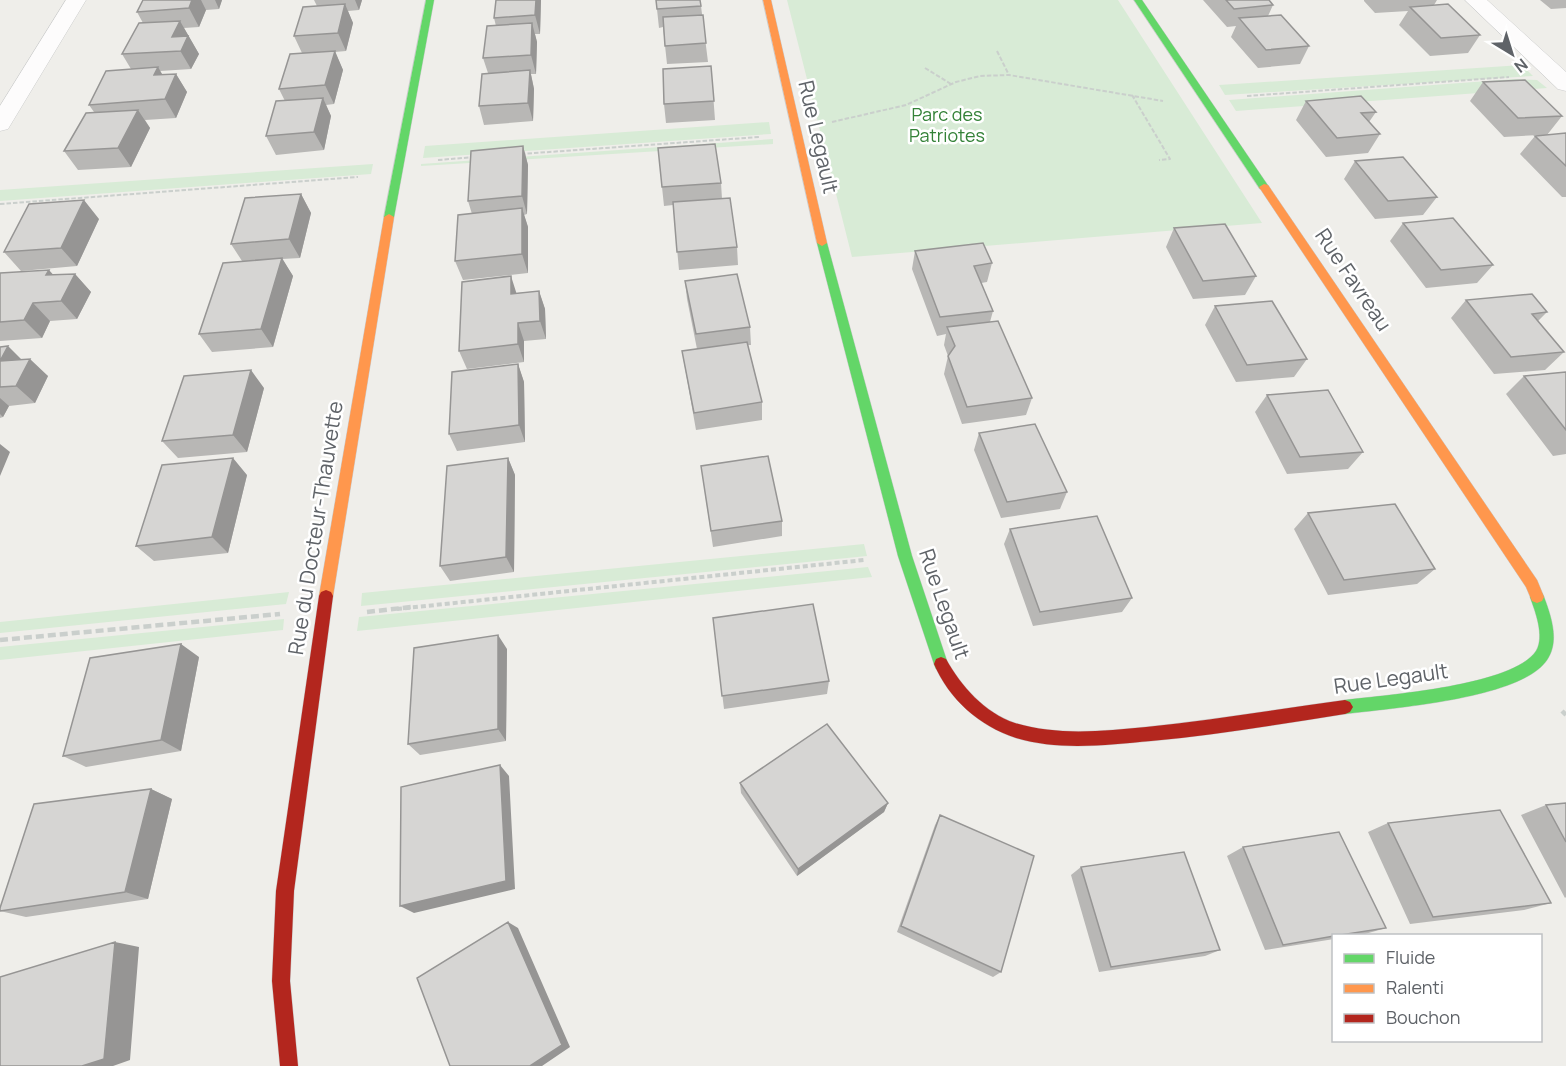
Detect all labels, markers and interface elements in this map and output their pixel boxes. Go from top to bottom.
north arrow [1482,24,1542,84]
text: N [1510,54,1533,78]
street label: Rue Legault [792,78,846,196]
park label: Parc des Patriotes [909,102,985,147]
street label: Rue Favreau [1309,223,1398,336]
street label: Rue du Docteur-Thauvette [281,399,349,657]
street label: Rue Legault [913,545,977,663]
street label: Rue Legault [1332,656,1450,700]
legend [1332,934,1542,1042]
text: Fluide [1386,945,1435,969]
text: Ralenti [1386,975,1444,999]
text: Bouchon [1386,1005,1460,1029]

